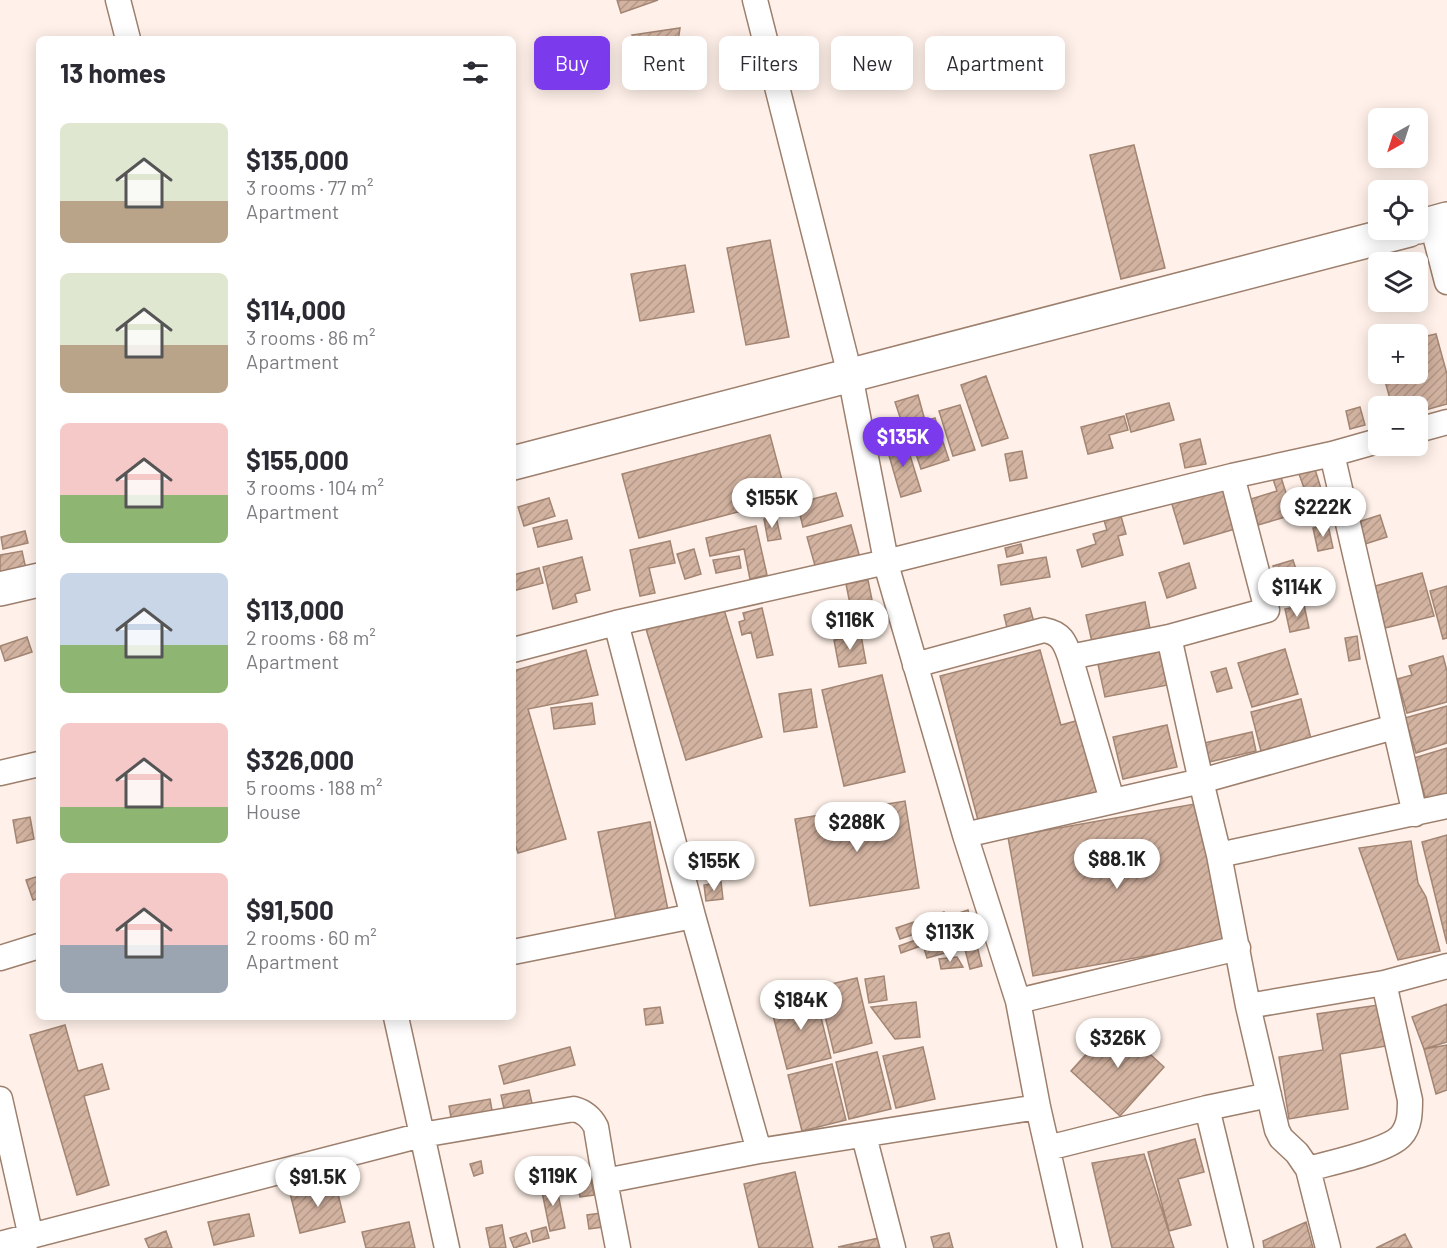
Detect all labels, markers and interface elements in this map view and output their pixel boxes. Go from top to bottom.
chip: Buy [534,36,610,90]
chip: Rent [622,36,707,90]
chip: Filters [719,36,819,90]
chip: New [831,36,913,90]
chip: Apartment [925,36,1065,90]
icon: filters [459,56,492,89]
text: 13 homes [60,57,166,88]
north arrow [1368,108,1428,168]
map controls [1368,108,1428,456]
text: $135,000 [246,144,349,175]
icon: home [108,147,180,219]
text: 3 rooms · 77 m² [246,175,374,199]
button: locate [1368,180,1428,240]
text: Apartment [246,199,339,223]
button: layers [1368,252,1428,312]
text: $114,000 [246,294,346,325]
icon: home [108,297,180,369]
button: + [1368,324,1428,384]
text: 3 rooms · 86 m² [246,325,375,349]
text: Apartment [246,349,339,373]
button: − [1368,396,1428,456]
pin: $135K [861,417,945,468]
text: $135K [877,424,929,448]
text: $155,000 [246,444,349,475]
icon: home [108,447,180,519]
text: 3 rooms · 104 m² [246,475,384,499]
pin: $155K [730,478,814,529]
text: $155K [746,485,798,509]
pin: $222K [1281,487,1365,538]
text: $222K [1294,494,1352,518]
text: Apartment [246,499,339,523]
pin: $114K [1255,567,1339,618]
text: $114K [1272,574,1322,598]
text: $113,000 [246,594,344,625]
icon: home [108,597,180,669]
pin: $116K [808,600,892,651]
text: $116K [826,607,875,631]
text: 2 rooms · 68 m² [246,625,376,649]
text: Apartment [246,649,339,673]
text: $326,000 [246,744,354,775]
icon: home [108,747,180,819]
text: 5 rooms · 188 m² [246,775,383,799]
text: House [246,799,301,823]
pin: $288K [815,802,899,853]
text: $288K [829,809,885,833]
pin: $88.1K [1068,839,1166,890]
pin: $155K [672,841,756,892]
text: $88.1K [1088,846,1146,870]
text: $155K [688,848,740,872]
text: $91,500 [246,894,334,925]
icon: home [108,897,180,969]
pin: $113K [908,912,992,963]
text: $113K [925,919,975,943]
text: 2 rooms · 60 m² [246,925,377,949]
text: Apartment [246,949,339,973]
pin: $184K [759,980,843,1031]
text: $184K [774,987,828,1011]
pin: $326K [1076,1018,1160,1069]
text: $326K [1090,1025,1146,1049]
pin: $119K [511,1156,595,1207]
pin: $91.5K [269,1157,367,1208]
text: $119K [529,1163,577,1187]
text: $91.5K [289,1164,347,1188]

